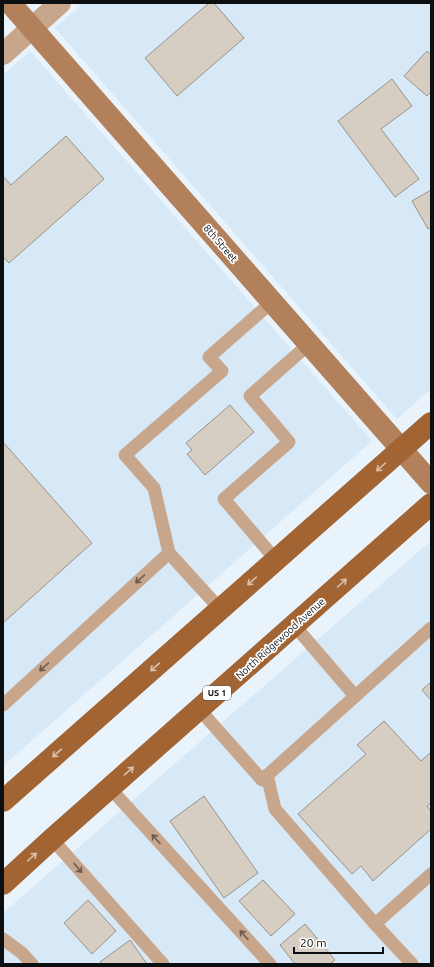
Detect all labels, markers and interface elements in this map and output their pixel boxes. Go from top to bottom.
street label: 8th Street [202,223,240,264]
one-way arrow [376,462,386,472]
one-way arrow [135,575,145,584]
one-way arrow [247,576,257,586]
one-way arrow [336,578,347,587]
street label: North Ridgewood Avenue [234,596,327,681]
one-way arrow [39,662,49,672]
one-way arrow [150,663,160,672]
road number: US 1 [203,686,231,700]
one-way arrow [52,749,63,758]
one-way arrow [124,766,134,776]
one-way arrow [152,835,161,845]
one-way arrow [27,853,37,862]
one-way arrow [73,863,83,873]
scale bar [294,929,383,955]
one-way arrow [239,930,248,940]
text: 20 m [300,936,327,949]

